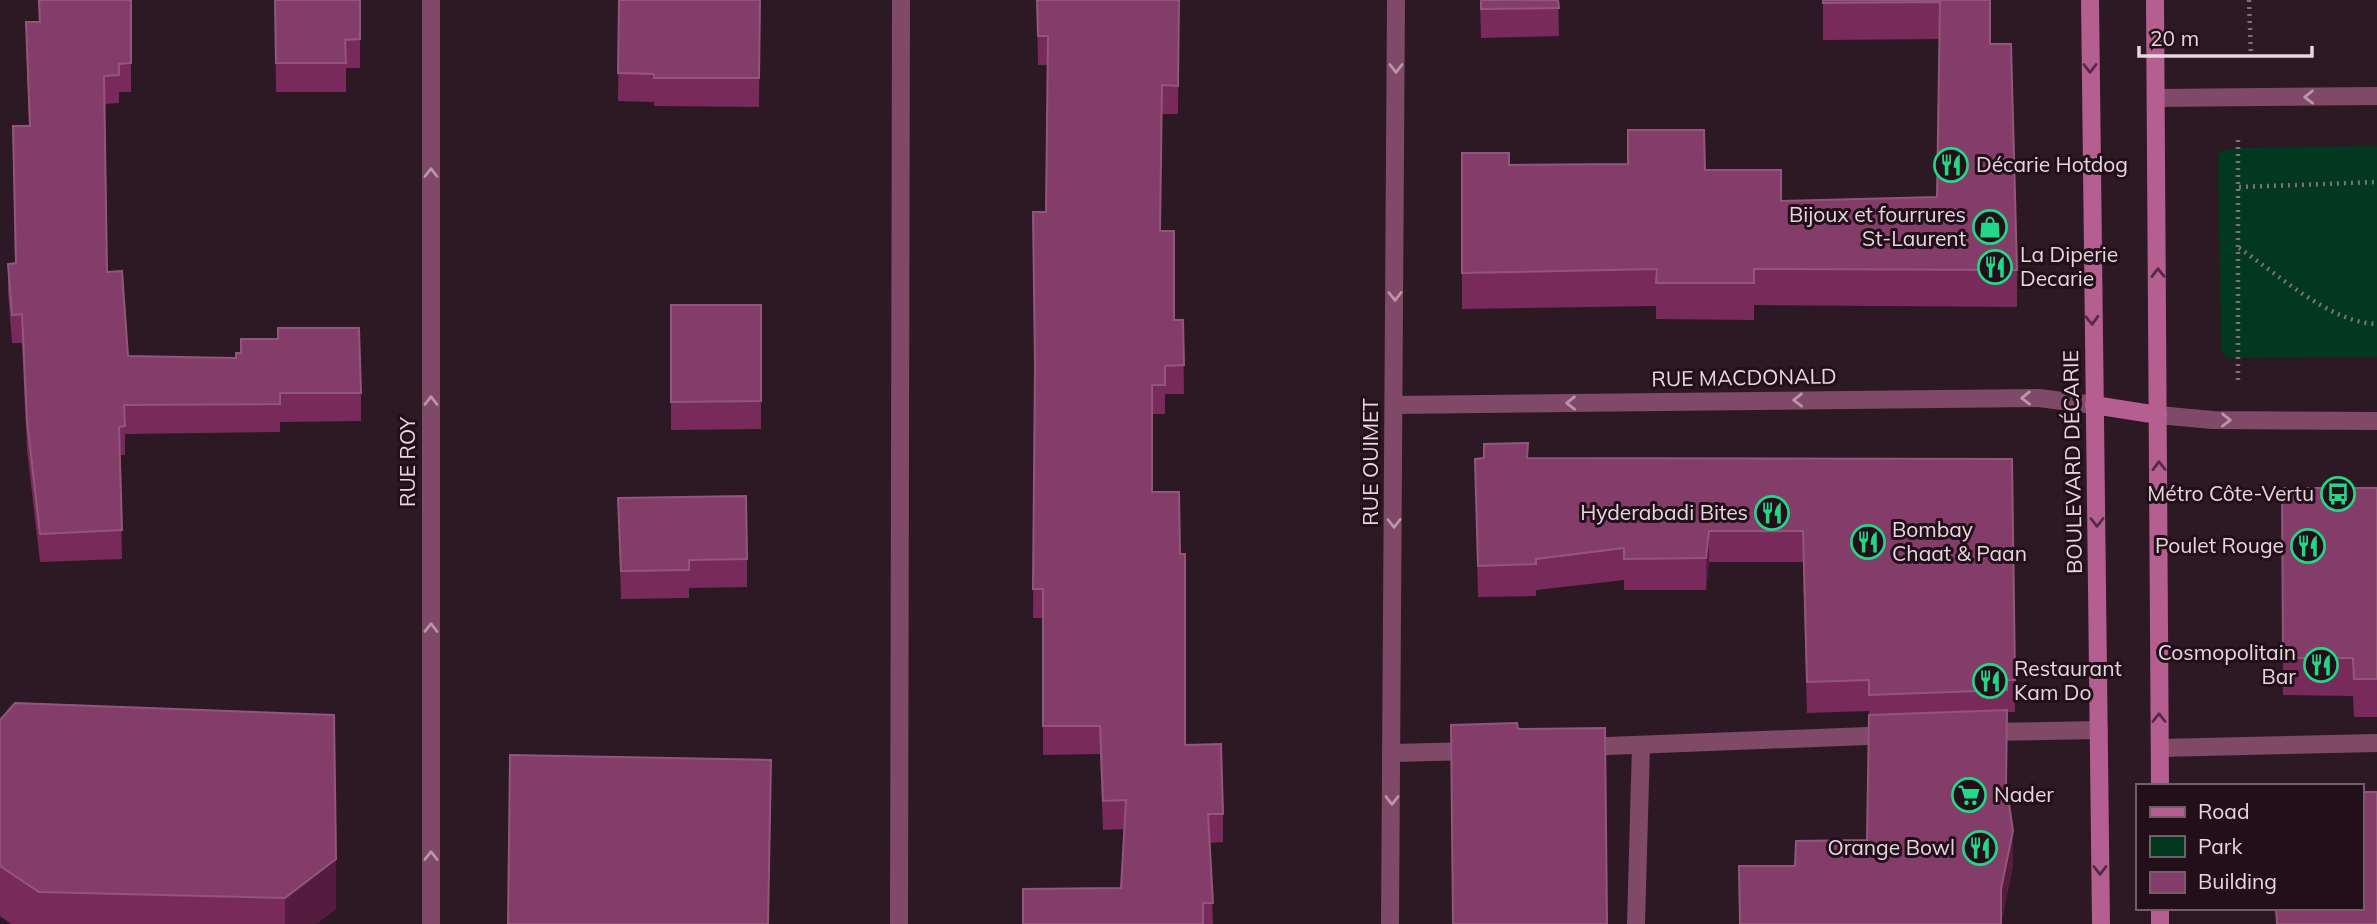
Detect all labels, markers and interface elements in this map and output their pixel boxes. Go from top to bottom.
scale bar [2139,14,2312,58]
text: 20 m [2150,25,2199,51]
one-way arrow [1388,63,1403,74]
one-way arrow [2082,63,2098,74]
one-way arrow [2303,90,2314,105]
restaurant icon: Décarie Hotdog [1932,146,1970,184]
place label: Décarie Hotdog [1976,151,2128,177]
one-way arrow [423,168,439,178]
place label: Bijoux et fourrures St-Laurent [1789,201,1966,251]
shop icon: Bijoux et fourrures St-Laurent [1971,208,2009,246]
place label: La Diperie Decarie [2020,241,2118,291]
restaurant icon: La Diperie Decarie [1976,248,2014,286]
one-way arrow [2150,267,2166,278]
one-way arrow [1387,291,1403,301]
one-way arrow [2085,315,2100,326]
street label: BOULEVARD DÉCARIE [2057,350,2087,574]
street label: RUE MACDONALD [1651,362,1837,392]
one-way arrow [2020,390,2031,406]
one-way arrow [1793,393,1804,408]
one-way arrow [423,395,439,406]
one-way arrow [1565,395,1576,411]
street label: RUE OUIMET [1357,398,1383,526]
one-way arrow [2221,412,2232,428]
street label: RUE ROY [394,417,420,507]
one-way arrow [2152,460,2167,471]
bus stop icon: Métro Côte-Vertu [2319,475,2357,513]
place label: Métro Côte-Vertu [2147,480,2314,506]
restaurant icon: Hyderabadi Bites [1753,494,1791,532]
place label: Hyderabadi Bites [1580,499,1748,525]
place label: Bombay Chaat & Paan [1892,516,2027,566]
one-way arrow [2089,517,2105,528]
one-way arrow [1386,518,1402,529]
restaurant icon: Bombay Chaat & Paan [1849,523,1887,561]
restaurant icon: Poulet Rouge [2289,527,2327,565]
place label: Poulet Rouge [2155,532,2284,558]
one-way arrow [423,623,439,633]
place label: Cosmopolitain Bar [2158,639,2296,689]
restaurant icon: Cosmopolitain Bar [2302,646,2340,684]
place label: Restaurant Kam Do [2014,655,2122,705]
restaurant icon: Restaurant Kam Do [1971,662,2009,700]
one-way arrow [2151,712,2167,722]
supermarket icon: Nader [1950,776,1988,814]
place label: Nader [1994,781,2054,807]
legend [2136,784,2363,910]
one-way arrow [1385,794,1400,805]
text: Road [2198,798,2249,824]
restaurant icon: Orange Bowl [1961,829,1999,867]
text: Park [2198,833,2242,859]
place label: Orange Bowl [1827,834,1955,860]
one-way arrow [423,850,439,861]
one-way arrow [2092,865,2108,875]
text: Building [2198,868,2277,894]

